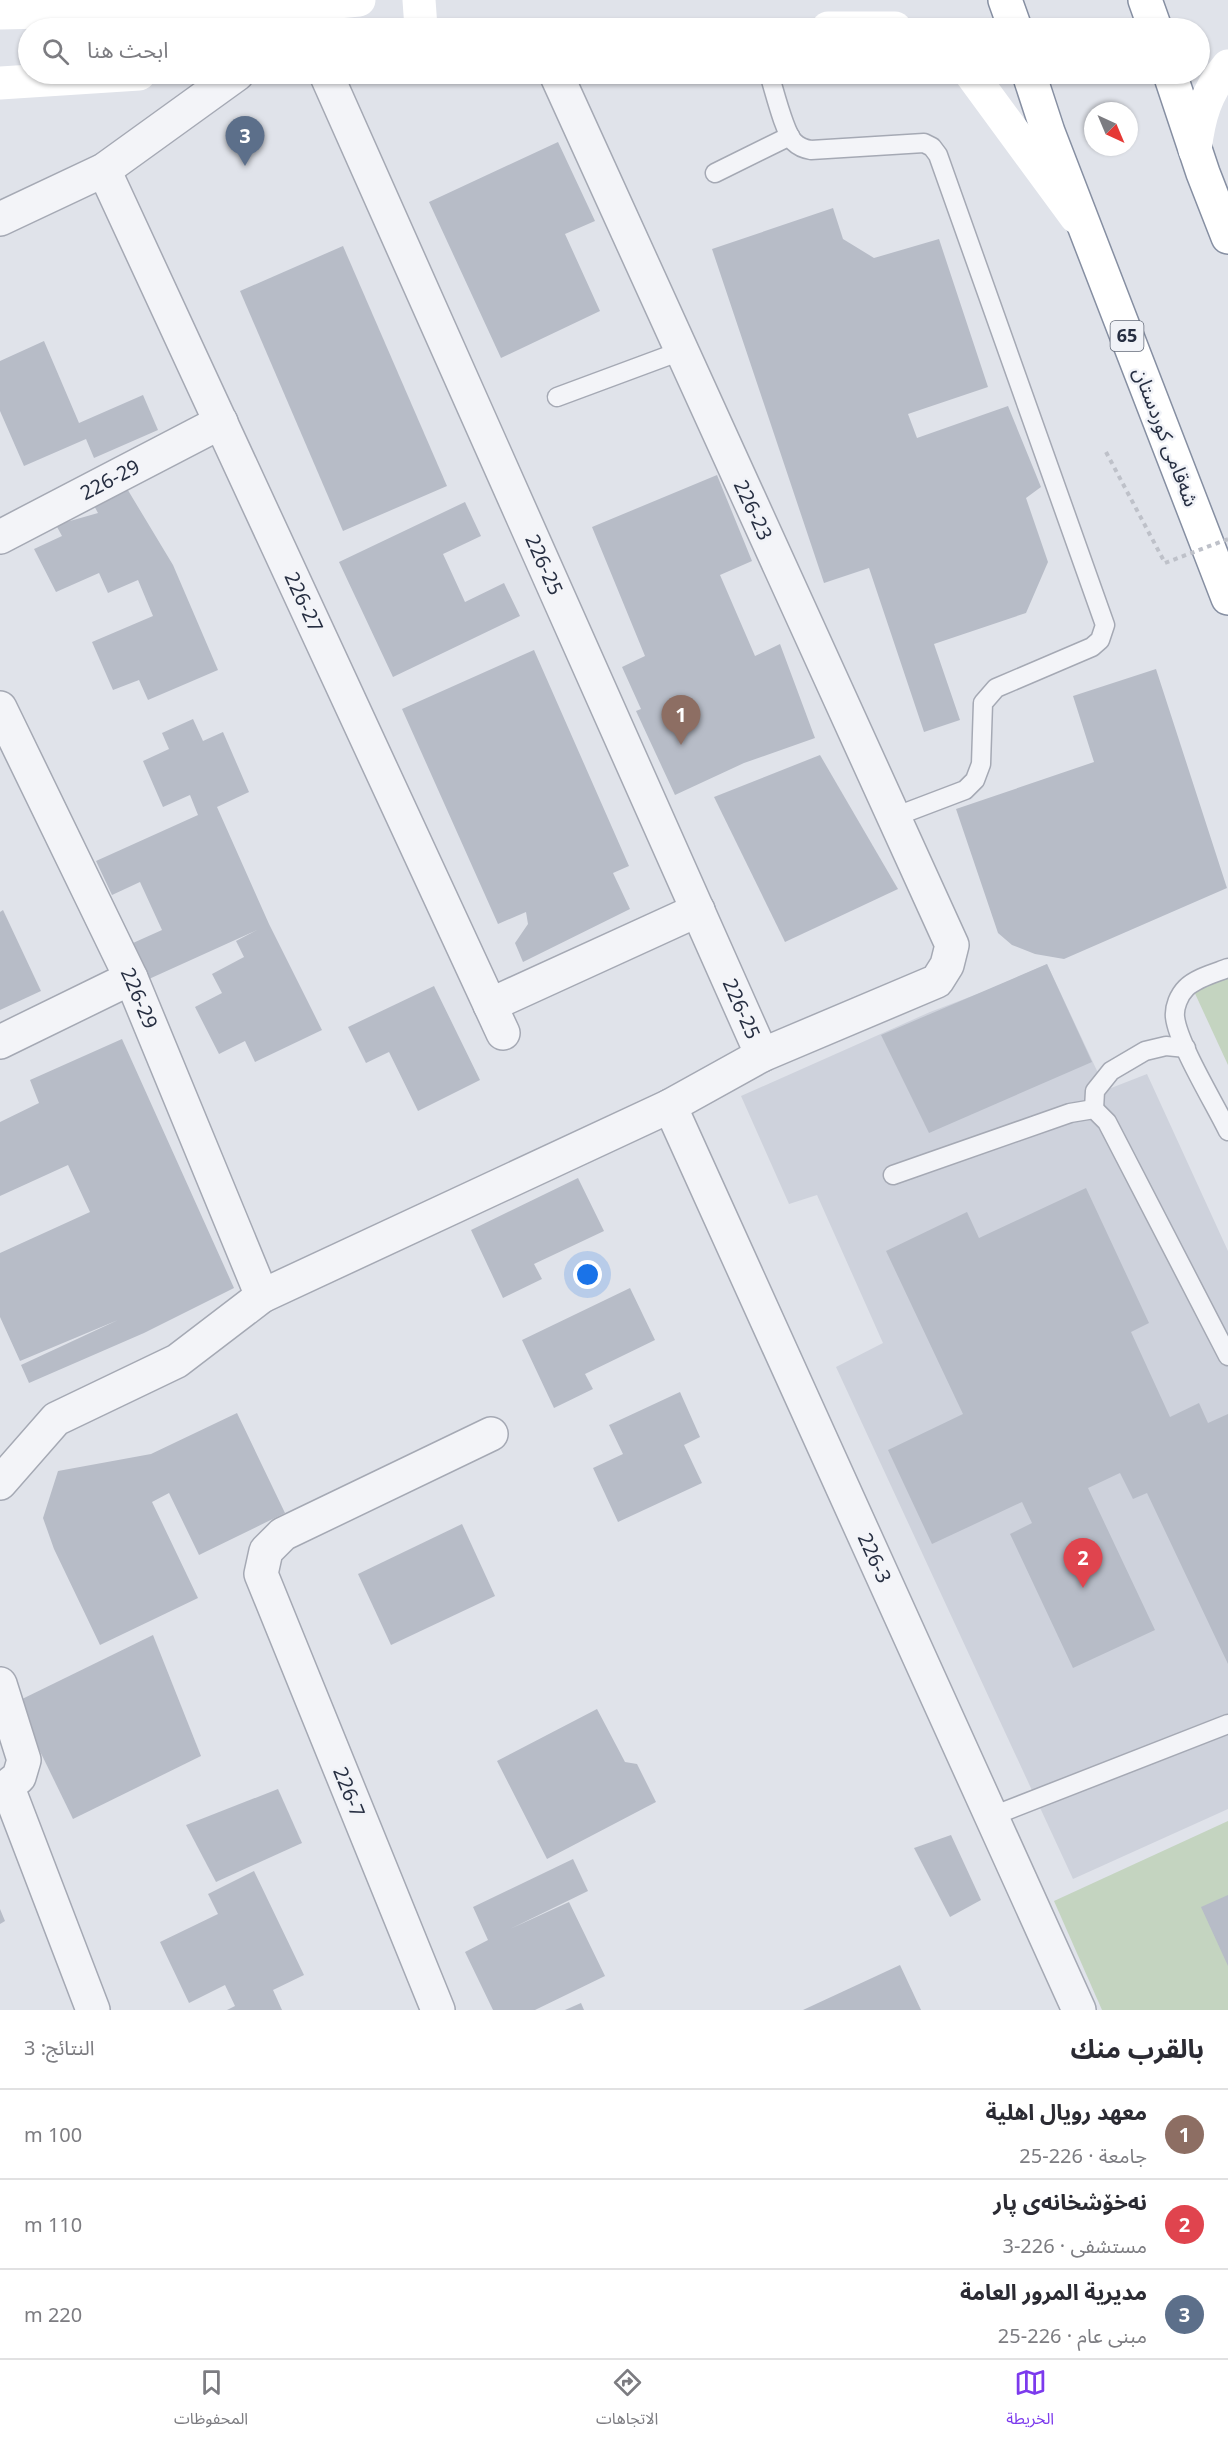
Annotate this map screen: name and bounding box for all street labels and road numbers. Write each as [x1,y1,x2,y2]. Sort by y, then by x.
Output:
road number: 65 [1110,321,1144,351]
street label: شەقامی کوردستان [1127,363,1205,510]
street label: 226-29 [75,453,144,506]
street label: 226-23 [728,475,779,544]
street label: 226-25 [519,530,570,599]
street label: 226-27 [279,567,330,636]
street label: 226-29 [115,963,164,1033]
street label: 226-25 [717,974,767,1043]
street label: 226-3 [852,1528,898,1587]
street label: 226-7 [327,1763,372,1821]

